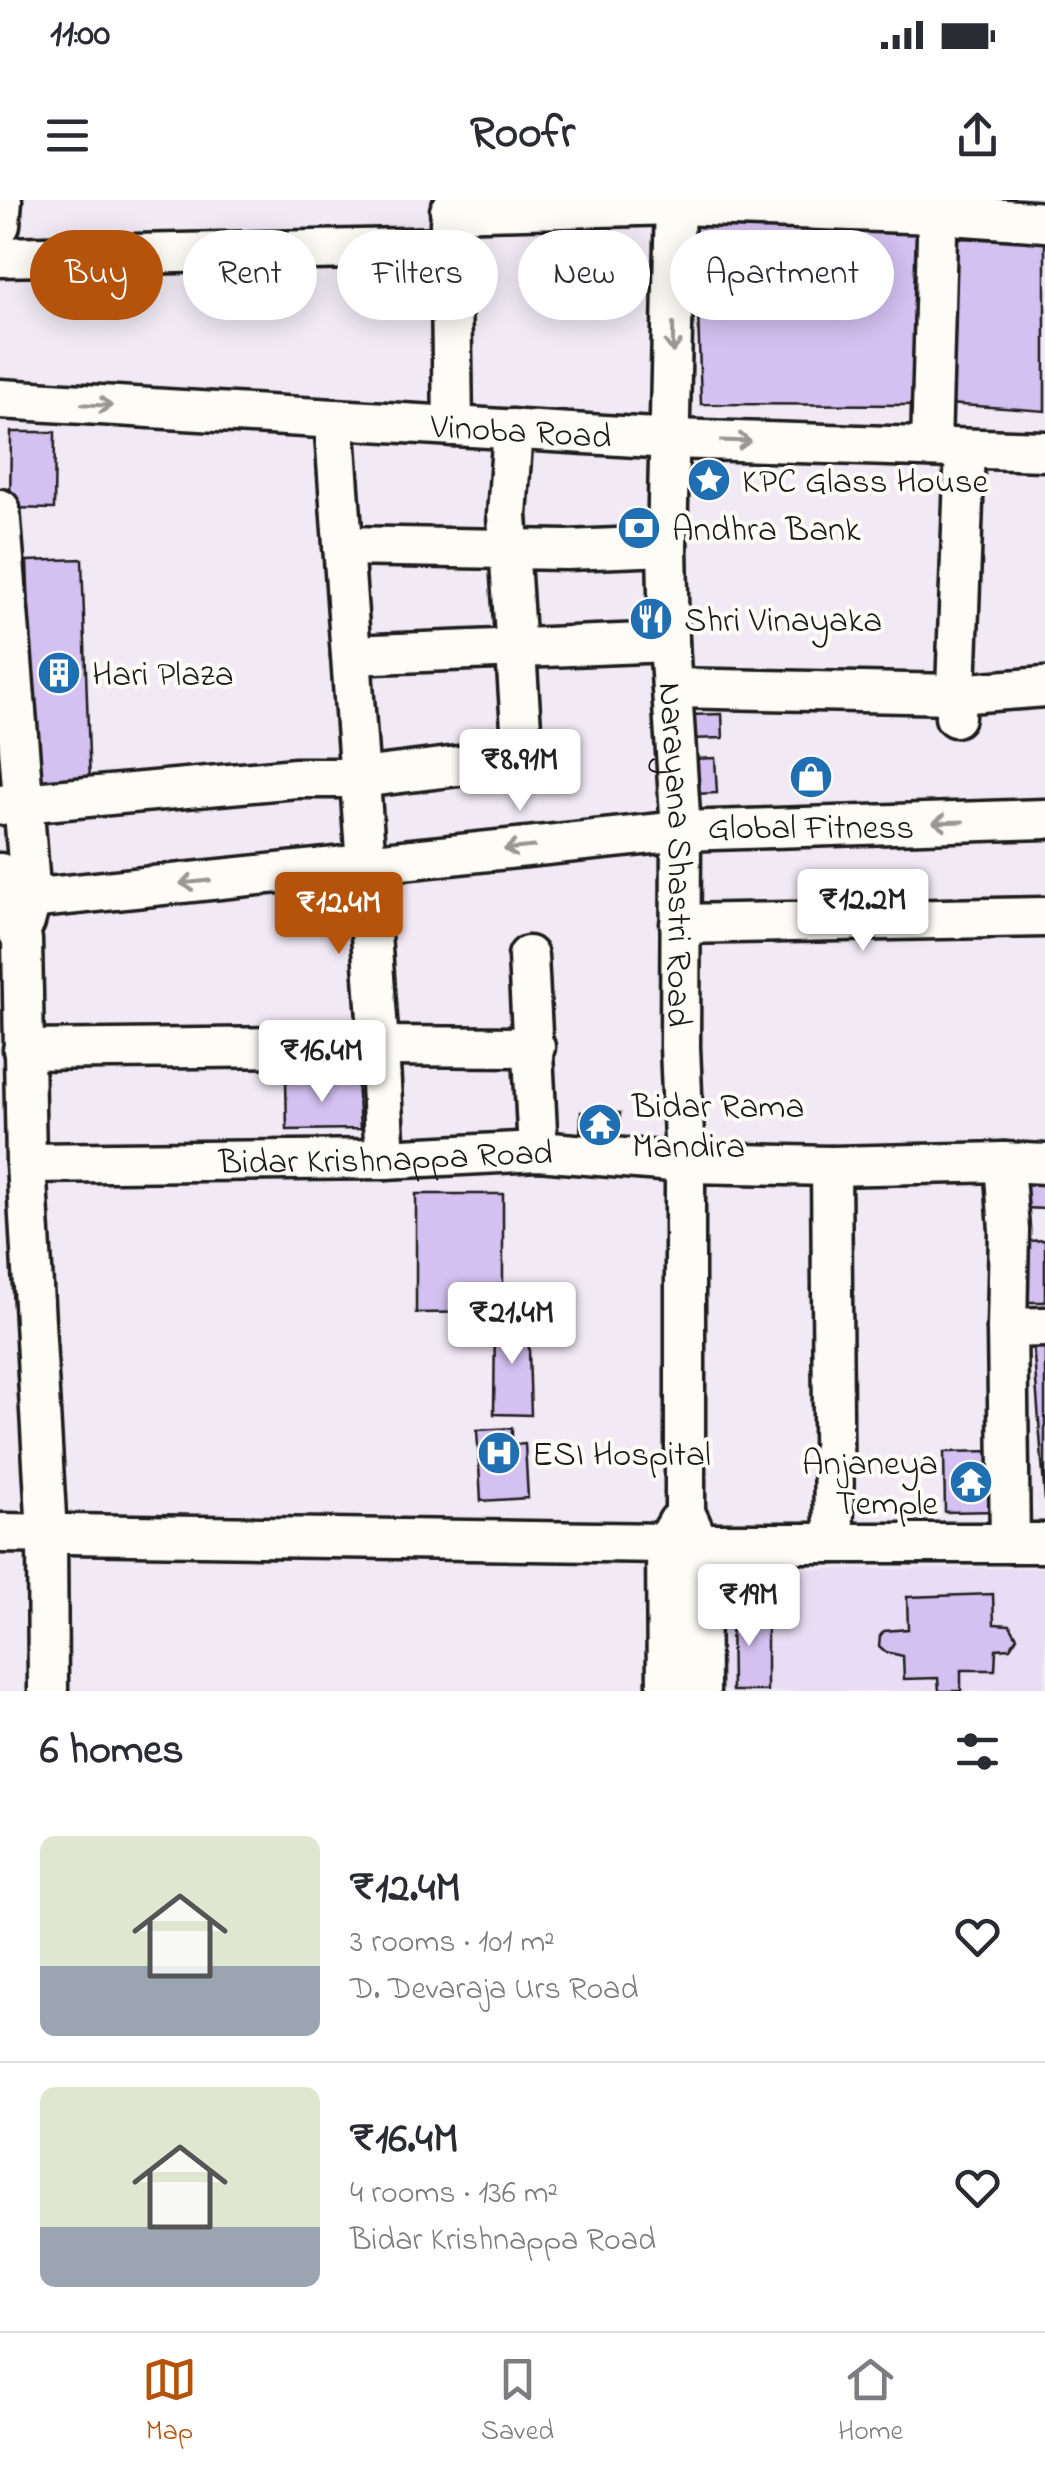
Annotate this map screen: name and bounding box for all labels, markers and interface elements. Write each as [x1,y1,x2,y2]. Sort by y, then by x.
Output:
text: 11:00 [50,7,110,63]
text: Roofr [470,102,575,168]
icon: menu [40,108,95,163]
icon: share [950,108,1005,163]
chip: Buy [30,230,163,320]
chip: Rent [183,230,317,320]
chip: Filters [337,230,498,320]
chip: New [518,230,650,320]
chip: Apartment [670,230,894,320]
one-way arrow [663,321,682,353]
one-way arrow [81,396,113,415]
street label: Vinoba Road [428,403,613,464]
one-way arrow [720,432,752,451]
place icon: KPC Glass House [686,457,732,503]
place label: KPC Glass House [742,458,988,509]
bank icon: Andhra Bank [616,505,662,551]
place label: Andhra Bank [672,506,861,557]
restaurant icon: Shri Vinayaka [628,596,674,642]
place label: Shri Vinayaka [684,597,882,648]
building icon: Hari Plaza [36,650,82,696]
place label: Hari Plaza [92,651,234,702]
street label: Narayana Shastri Road [643,681,703,1027]
pin: ₹8.91M [439,729,601,814]
text: ₹8.91M [482,738,558,785]
shop icon: Global Fitness [788,754,834,800]
place label: Global Fitness [708,804,914,855]
one-way arrow [932,813,964,832]
one-way arrow [503,839,535,858]
pin: ₹12.2M [782,869,944,954]
pin: ₹12.4M [258,872,420,957]
one-way arrow [180,873,212,892]
text: ₹12.2M [819,878,907,925]
text: ₹12.4M [297,881,381,928]
pin: ₹16.4M [241,1020,403,1105]
text: ₹16.4M [281,1029,363,1076]
place label: Bidar Rama Mandira [631,1083,804,1174]
temple icon: Bidar Rama Mandira [577,1102,623,1148]
street label: Bidar Krishnappa Road [217,1129,555,1190]
pin: ₹21.4M [431,1282,593,1367]
text: ₹21.4M [470,1291,554,1338]
hospital icon: ESI Hospital [476,1430,522,1476]
place label: ESI Hospital [532,1431,711,1482]
place label: Anjaneya Temple [802,1440,938,1531]
temple icon: Anjaneya Temple [948,1459,994,1505]
pin: ₹19M [690,1564,808,1649]
text: ₹19M [720,1573,778,1620]
text: 6 homes [40,1721,184,1782]
icon: filters [950,1724,1005,1779]
text: ₹12.4M [350,1859,461,1920]
icon: home [120,1876,240,1996]
icon: heart [950,1909,1005,1964]
text: 3 rooms · 101 m² [350,1920,555,1967]
text: D. Devaraja Urs Road [350,1967,638,2014]
text: ₹16.4M [350,2110,458,2171]
icon: home [120,2127,240,2247]
icon: heart [950,2160,1005,2215]
text: 4 rooms · 136 m² [350,2171,558,2218]
text: Bidar Krishnappa Road [350,2218,656,2265]
tab: Map [142,2352,197,2453]
tab: Saved [481,2352,554,2453]
tab: Home [838,2352,903,2453]

